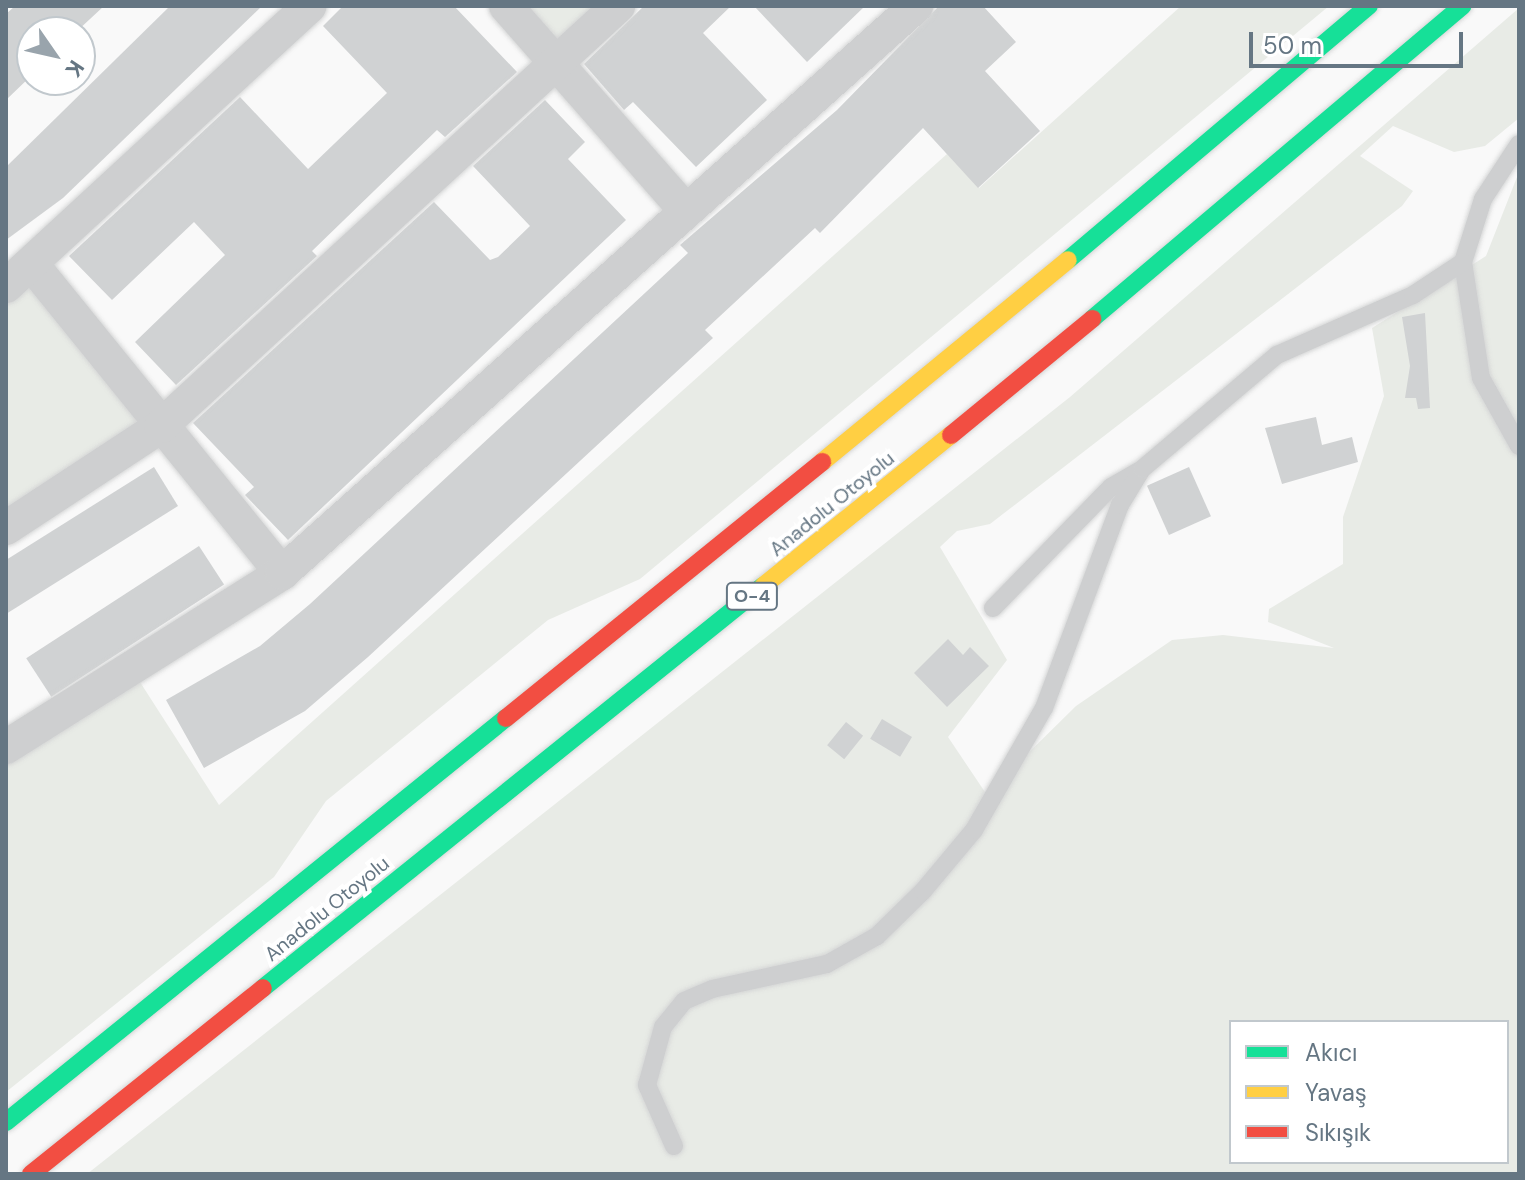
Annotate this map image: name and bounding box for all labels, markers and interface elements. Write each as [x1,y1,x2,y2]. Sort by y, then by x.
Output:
north arrow [16,16,96,96]
scale bar [1253,16,1467,66]
text: 50 m [1263,30,1322,61]
text: K [59,55,91,83]
street label: Anadolu Otoyolu [765,446,899,562]
road number: O-4 [724,582,780,610]
street label: Anadolu Otoyolu [260,851,394,967]
legend [1229,1020,1509,1164]
text: Akıcı [1305,1037,1357,1068]
text: Yavaş [1305,1077,1367,1108]
text: Sıkışık [1305,1117,1371,1148]

